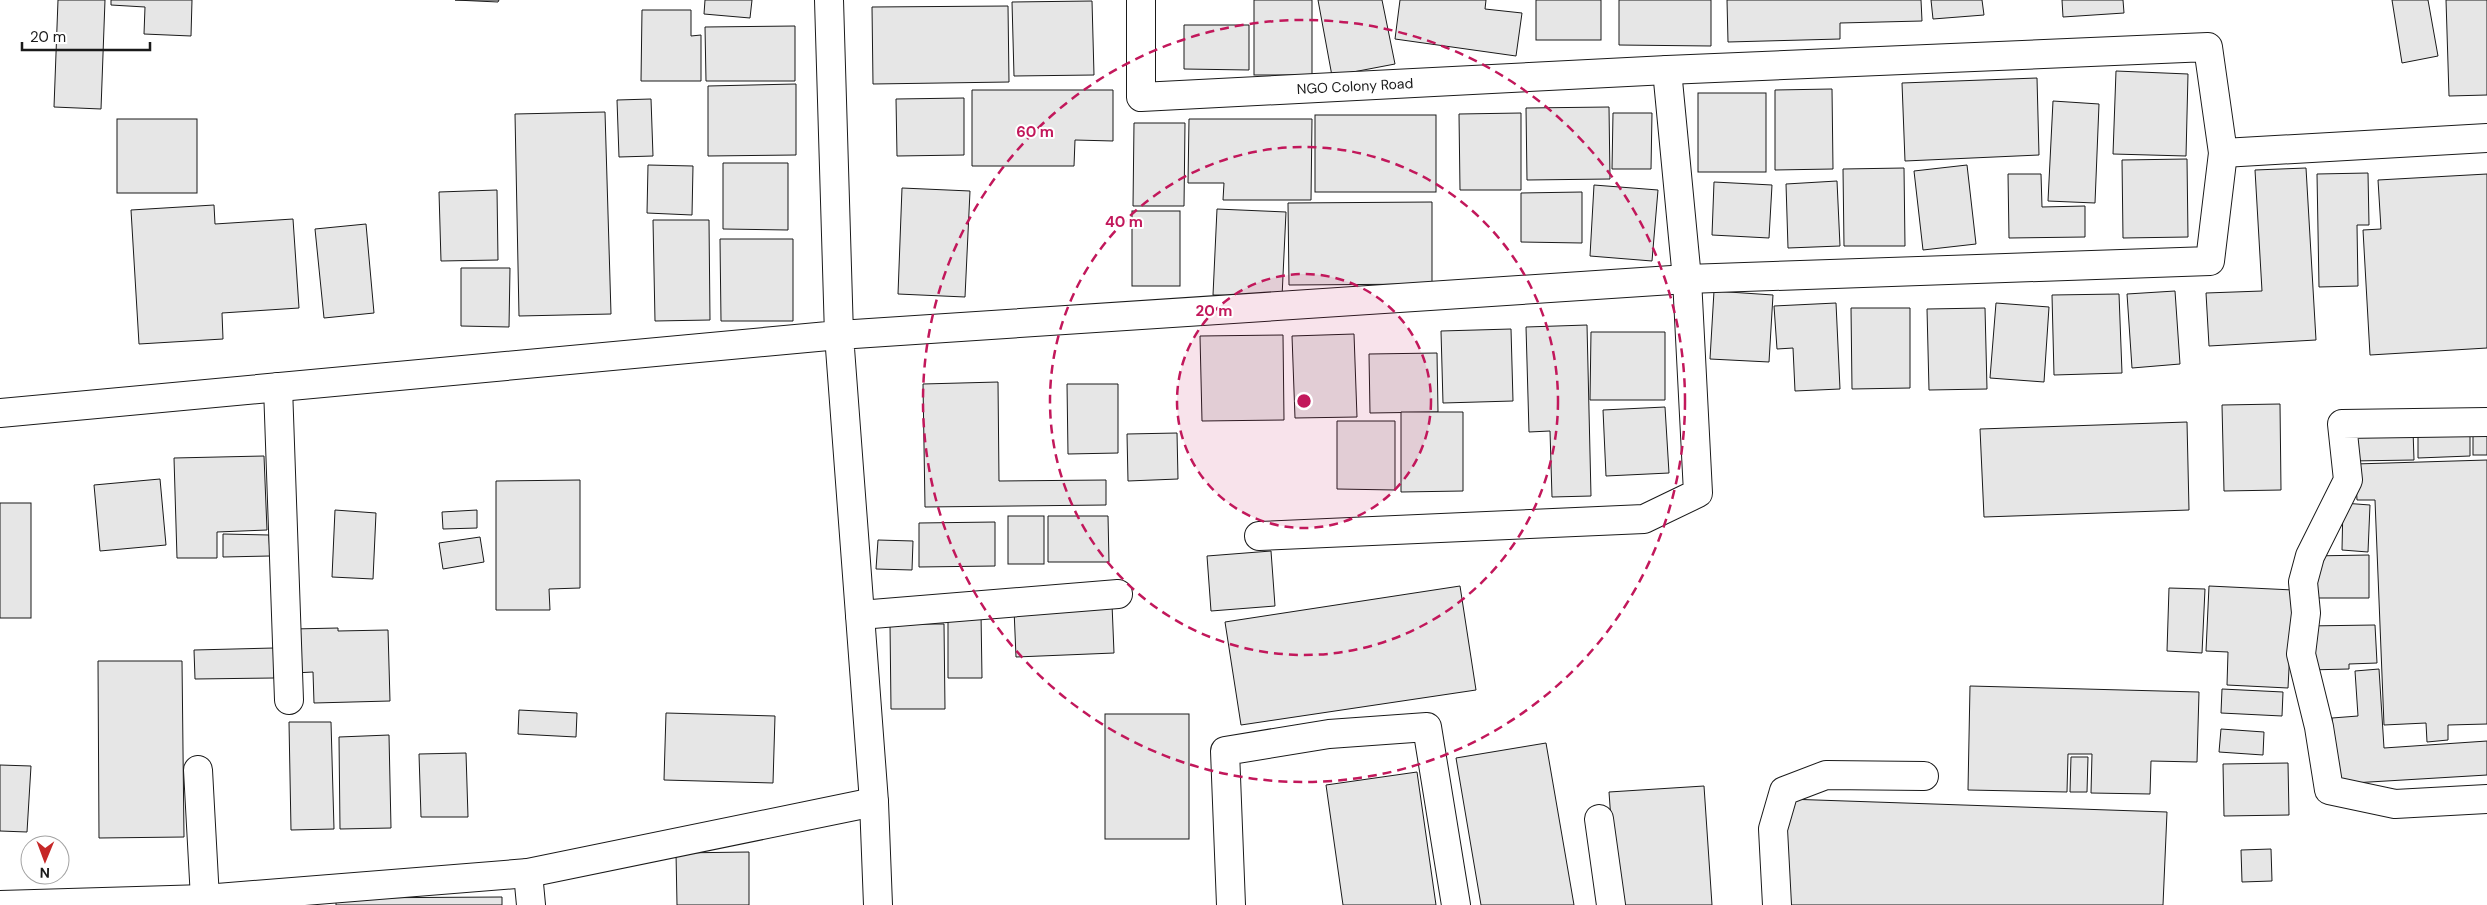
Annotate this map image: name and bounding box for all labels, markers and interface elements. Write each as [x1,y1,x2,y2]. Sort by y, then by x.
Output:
scale bar [22,20,150,52]
text: 20 m [30,27,66,47]
street label: NGO Colony Road [1296,74,1414,98]
text: 60 m [1016,122,1054,142]
text: 40 m [1105,212,1143,232]
text: 20 m [1196,301,1232,321]
centre of rings [1295,392,1313,410]
north arrow [20,835,70,885]
text: N [40,864,50,882]

